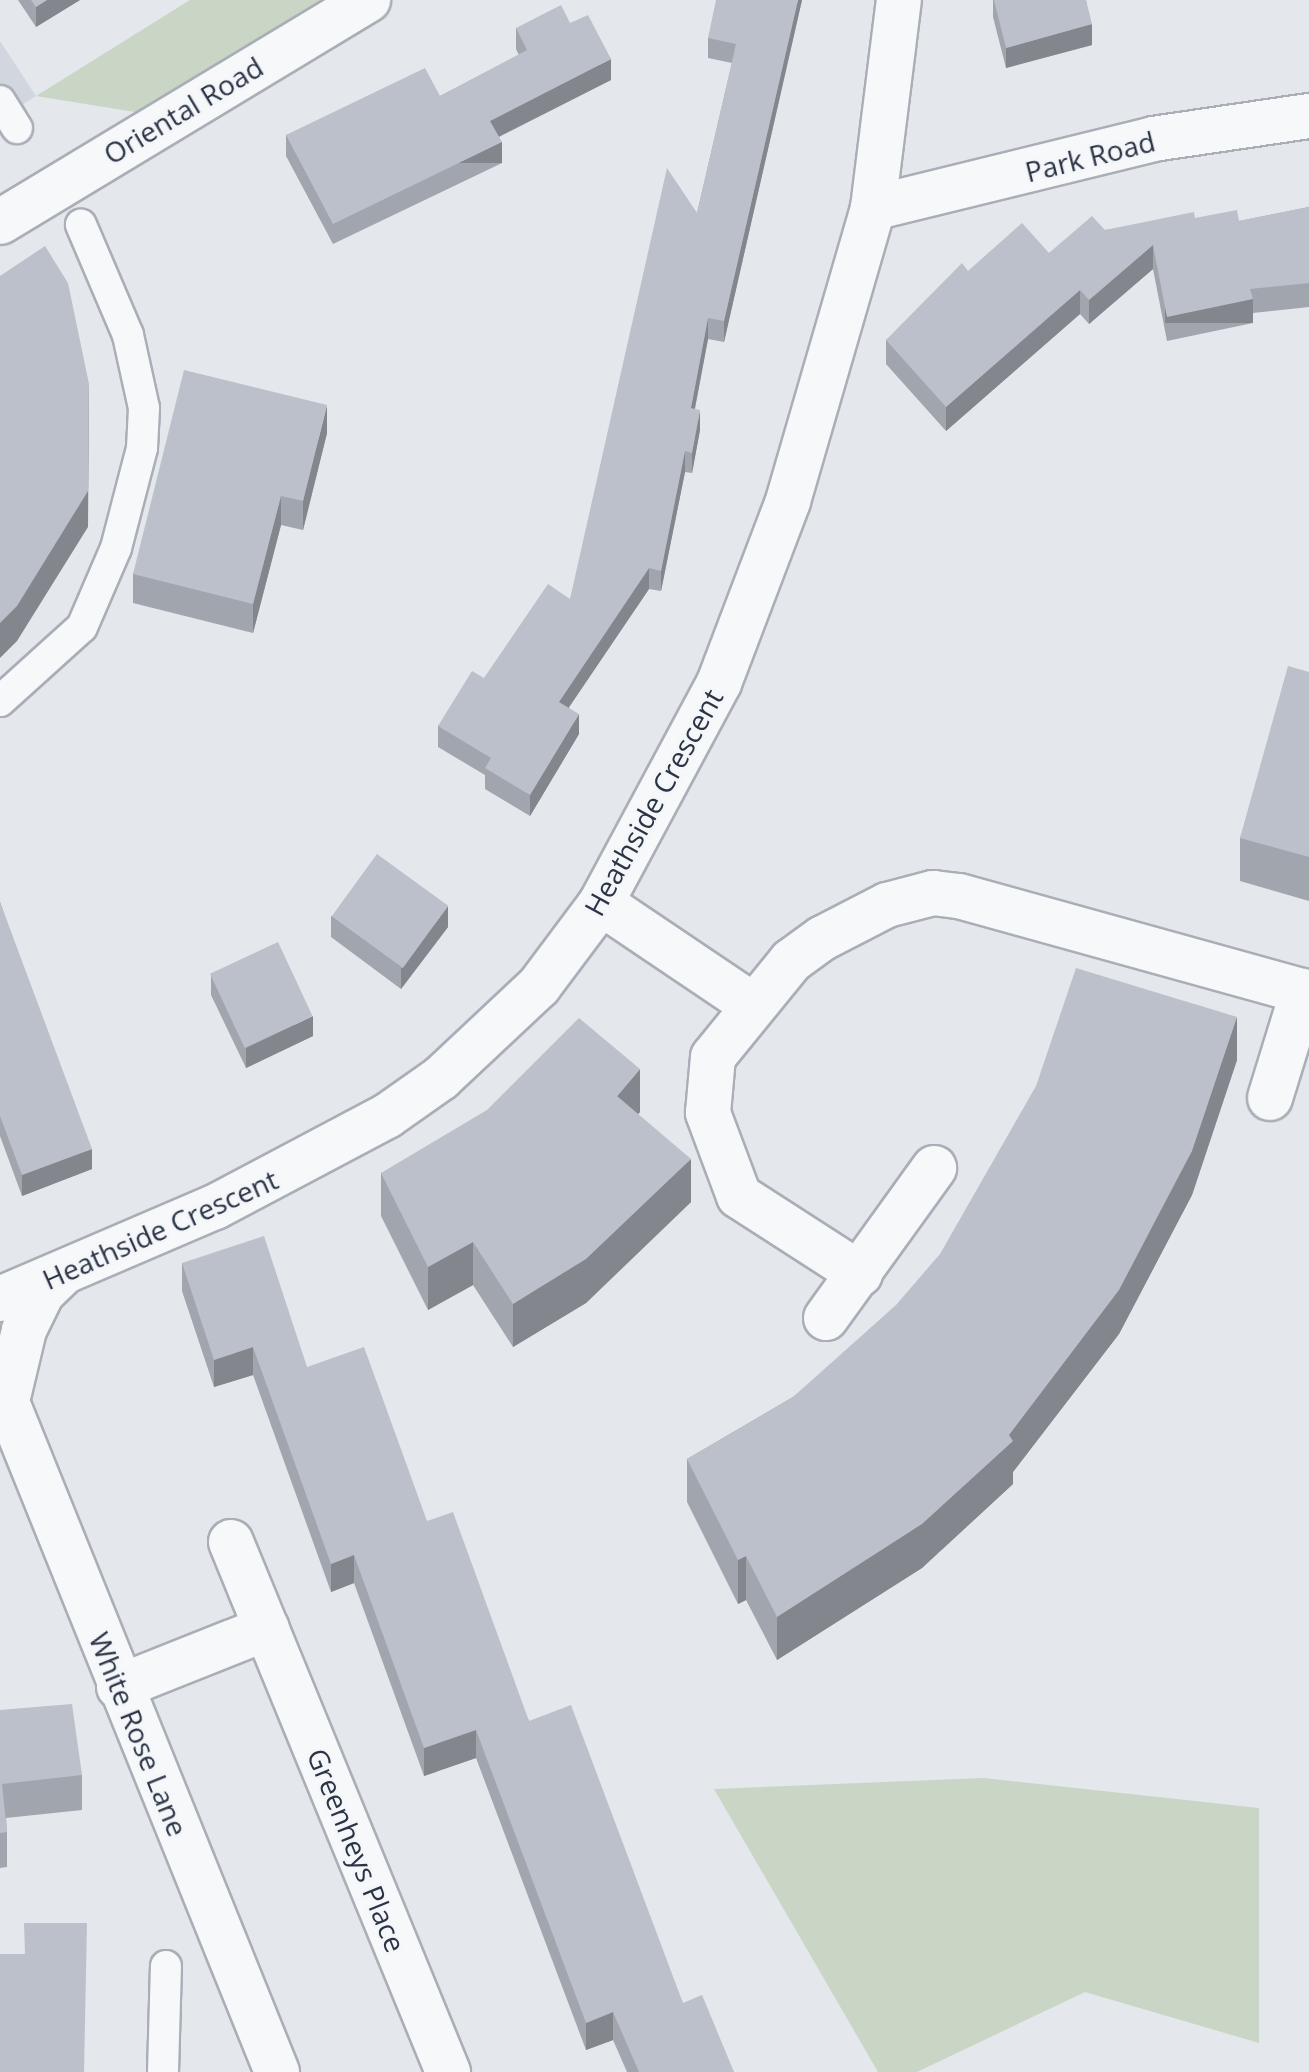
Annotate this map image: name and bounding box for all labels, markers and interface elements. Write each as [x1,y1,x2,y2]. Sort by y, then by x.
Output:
street label: Oriental Road [97,49,269,171]
street label: Park Road [1022,124,1158,188]
street label: Heathside Crescent [577,683,729,921]
street label: Heathside Crescent [37,1162,283,1296]
street label: White Rose Lane [83,1627,195,1841]
street label: Greenheys Place [301,1743,413,1957]

